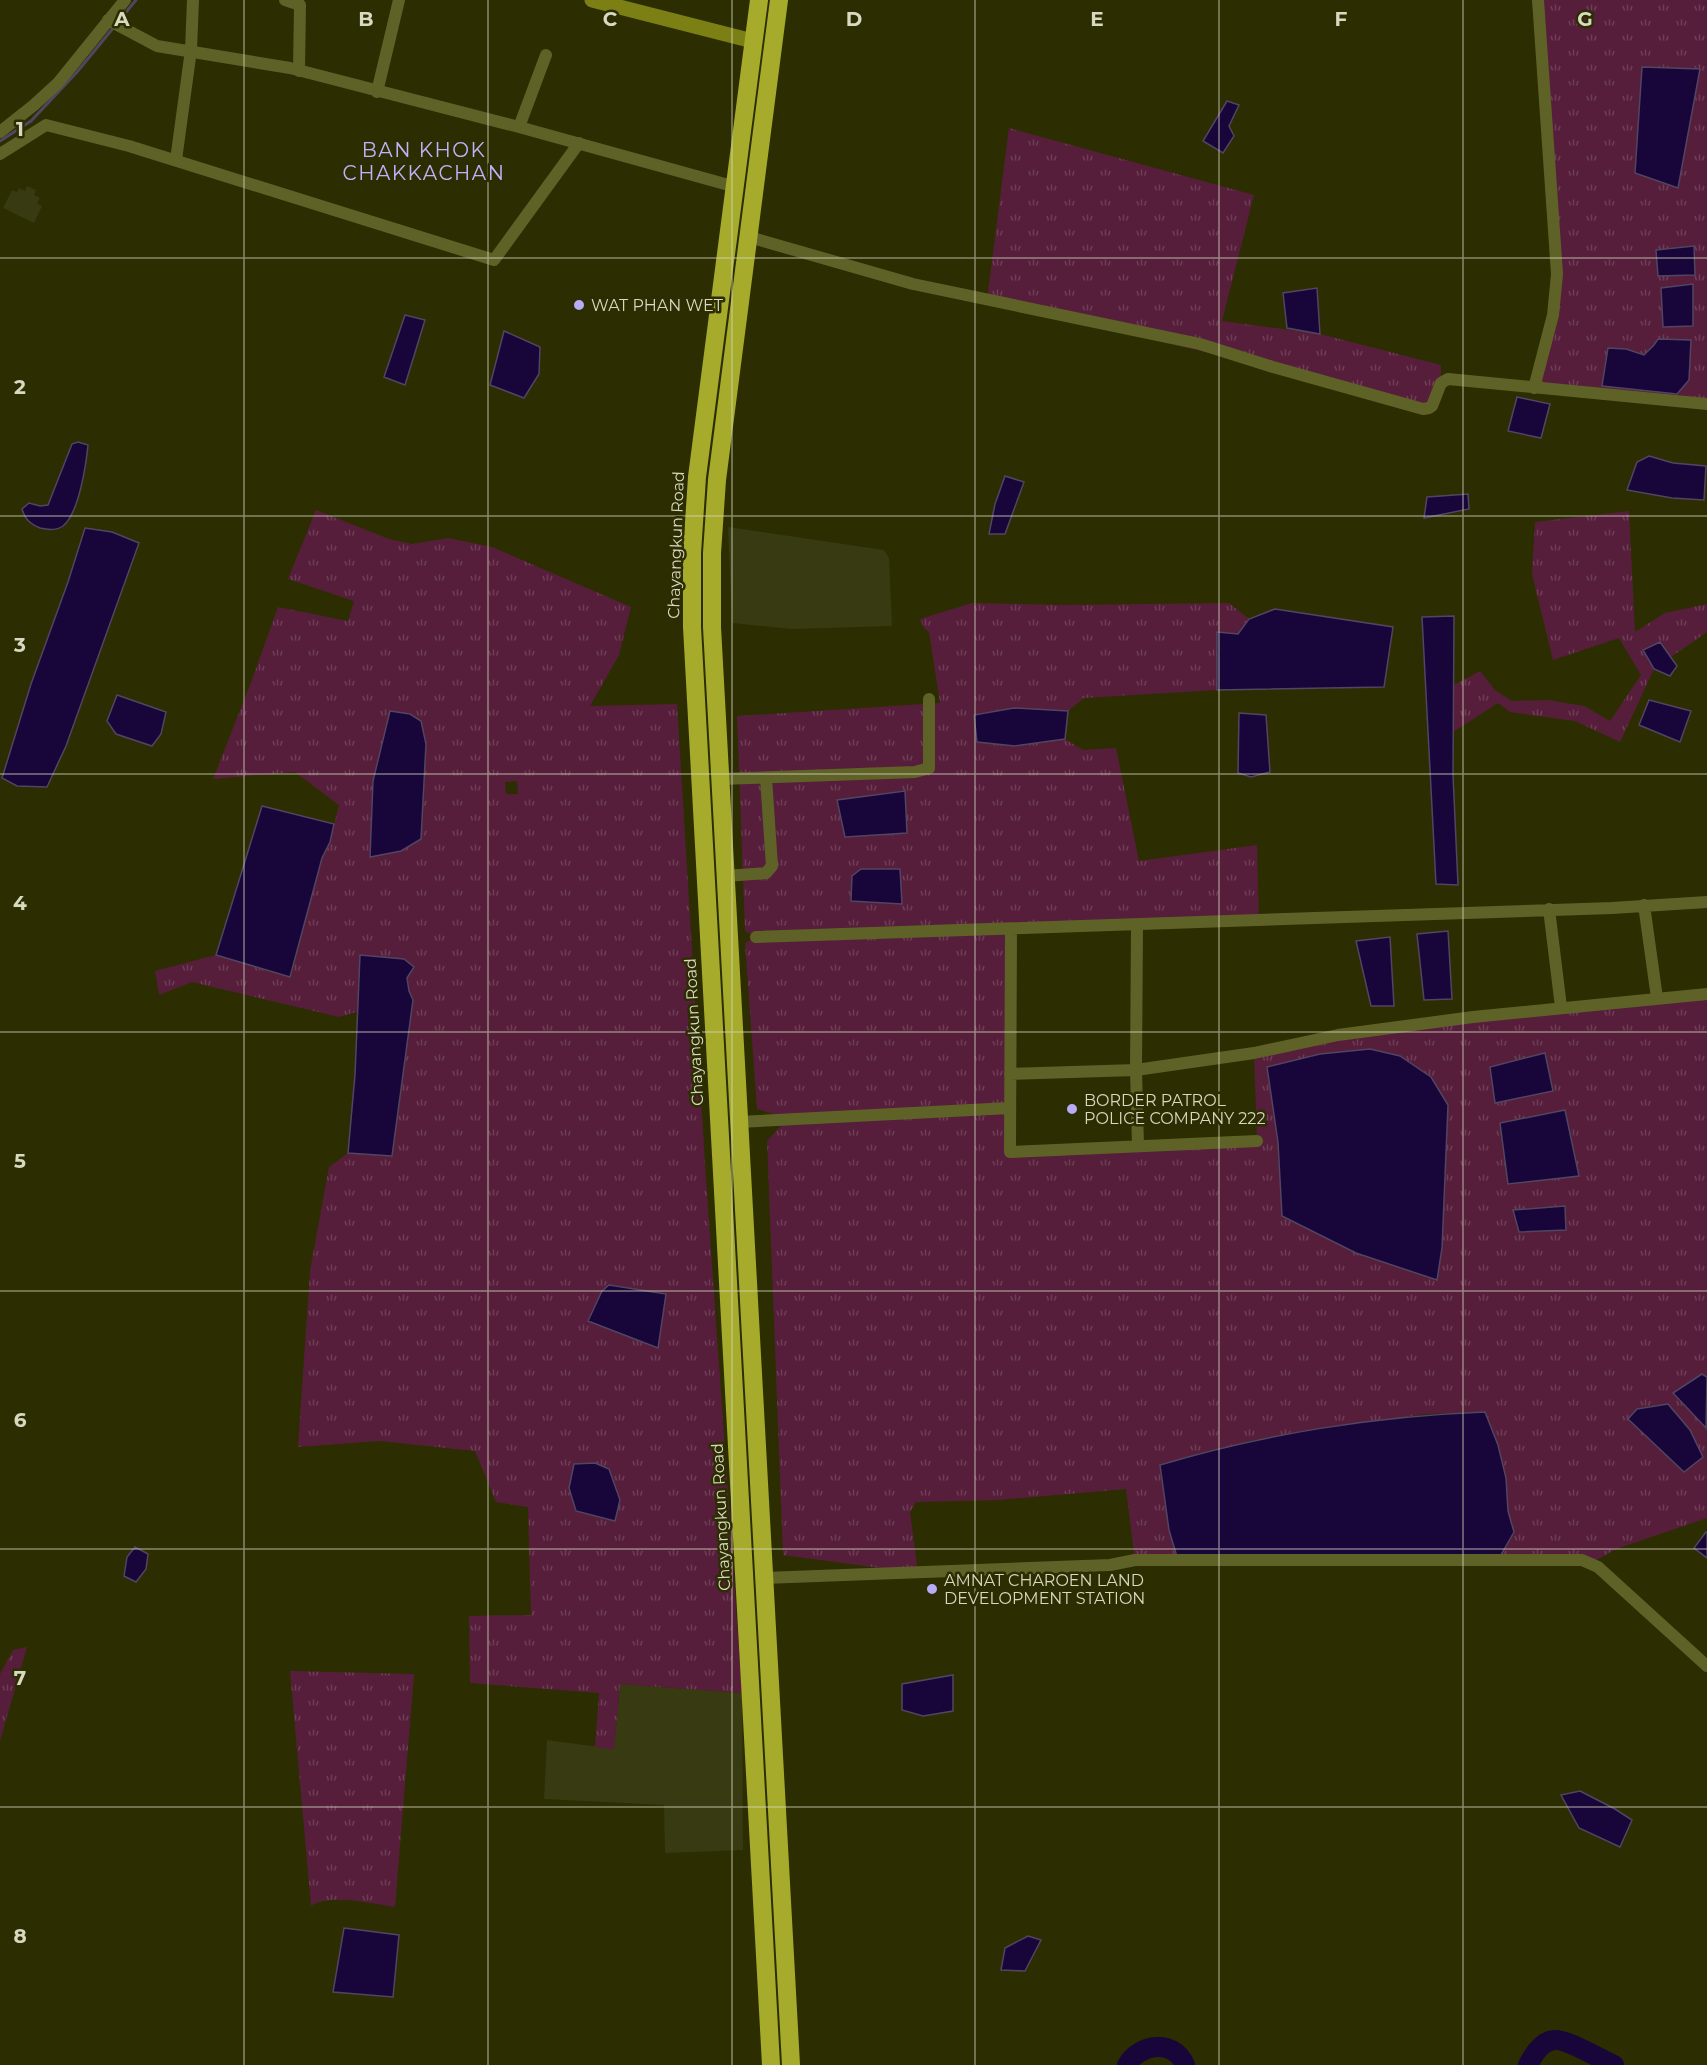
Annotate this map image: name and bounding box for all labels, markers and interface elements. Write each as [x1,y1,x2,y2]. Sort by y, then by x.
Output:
text: A [113,7,130,31]
text: B [358,7,374,31]
text: C [603,7,618,31]
text: D [846,7,862,31]
text: E [1090,7,1104,31]
text: F [1335,7,1348,31]
text: G [1577,7,1593,31]
text: 1 [16,117,24,141]
district label: BAN KHOK CHAKKACHAN [343,138,505,185]
place label: WAT PHAN WET [591,296,724,315]
marker: WAT PHAN WET [572,298,586,312]
text: 2 [14,375,26,399]
street label: Chayangkun Road [664,471,688,619]
text: 3 [13,633,26,657]
text: 4 [13,891,27,915]
street label: Chayangkun Road [681,958,707,1106]
place label: BORDER PATROL POLICE COMPANY 222 [1084,1091,1266,1128]
marker: BORDER PATROL POLICE COMPANY 222 [1065,1102,1079,1116]
text: 5 [14,1149,26,1173]
text: 6 [14,1408,27,1432]
street label: Chayangkun Road [708,1443,734,1591]
place label: AMNAT CHAROEN LAND DEVELOPMENT STATION [944,1571,1145,1608]
marker: AMNAT CHAROEN LAND DEVELOPMENT STATION [925,1582,939,1596]
text: 7 [14,1666,26,1690]
text: 8 [13,1924,27,1948]

